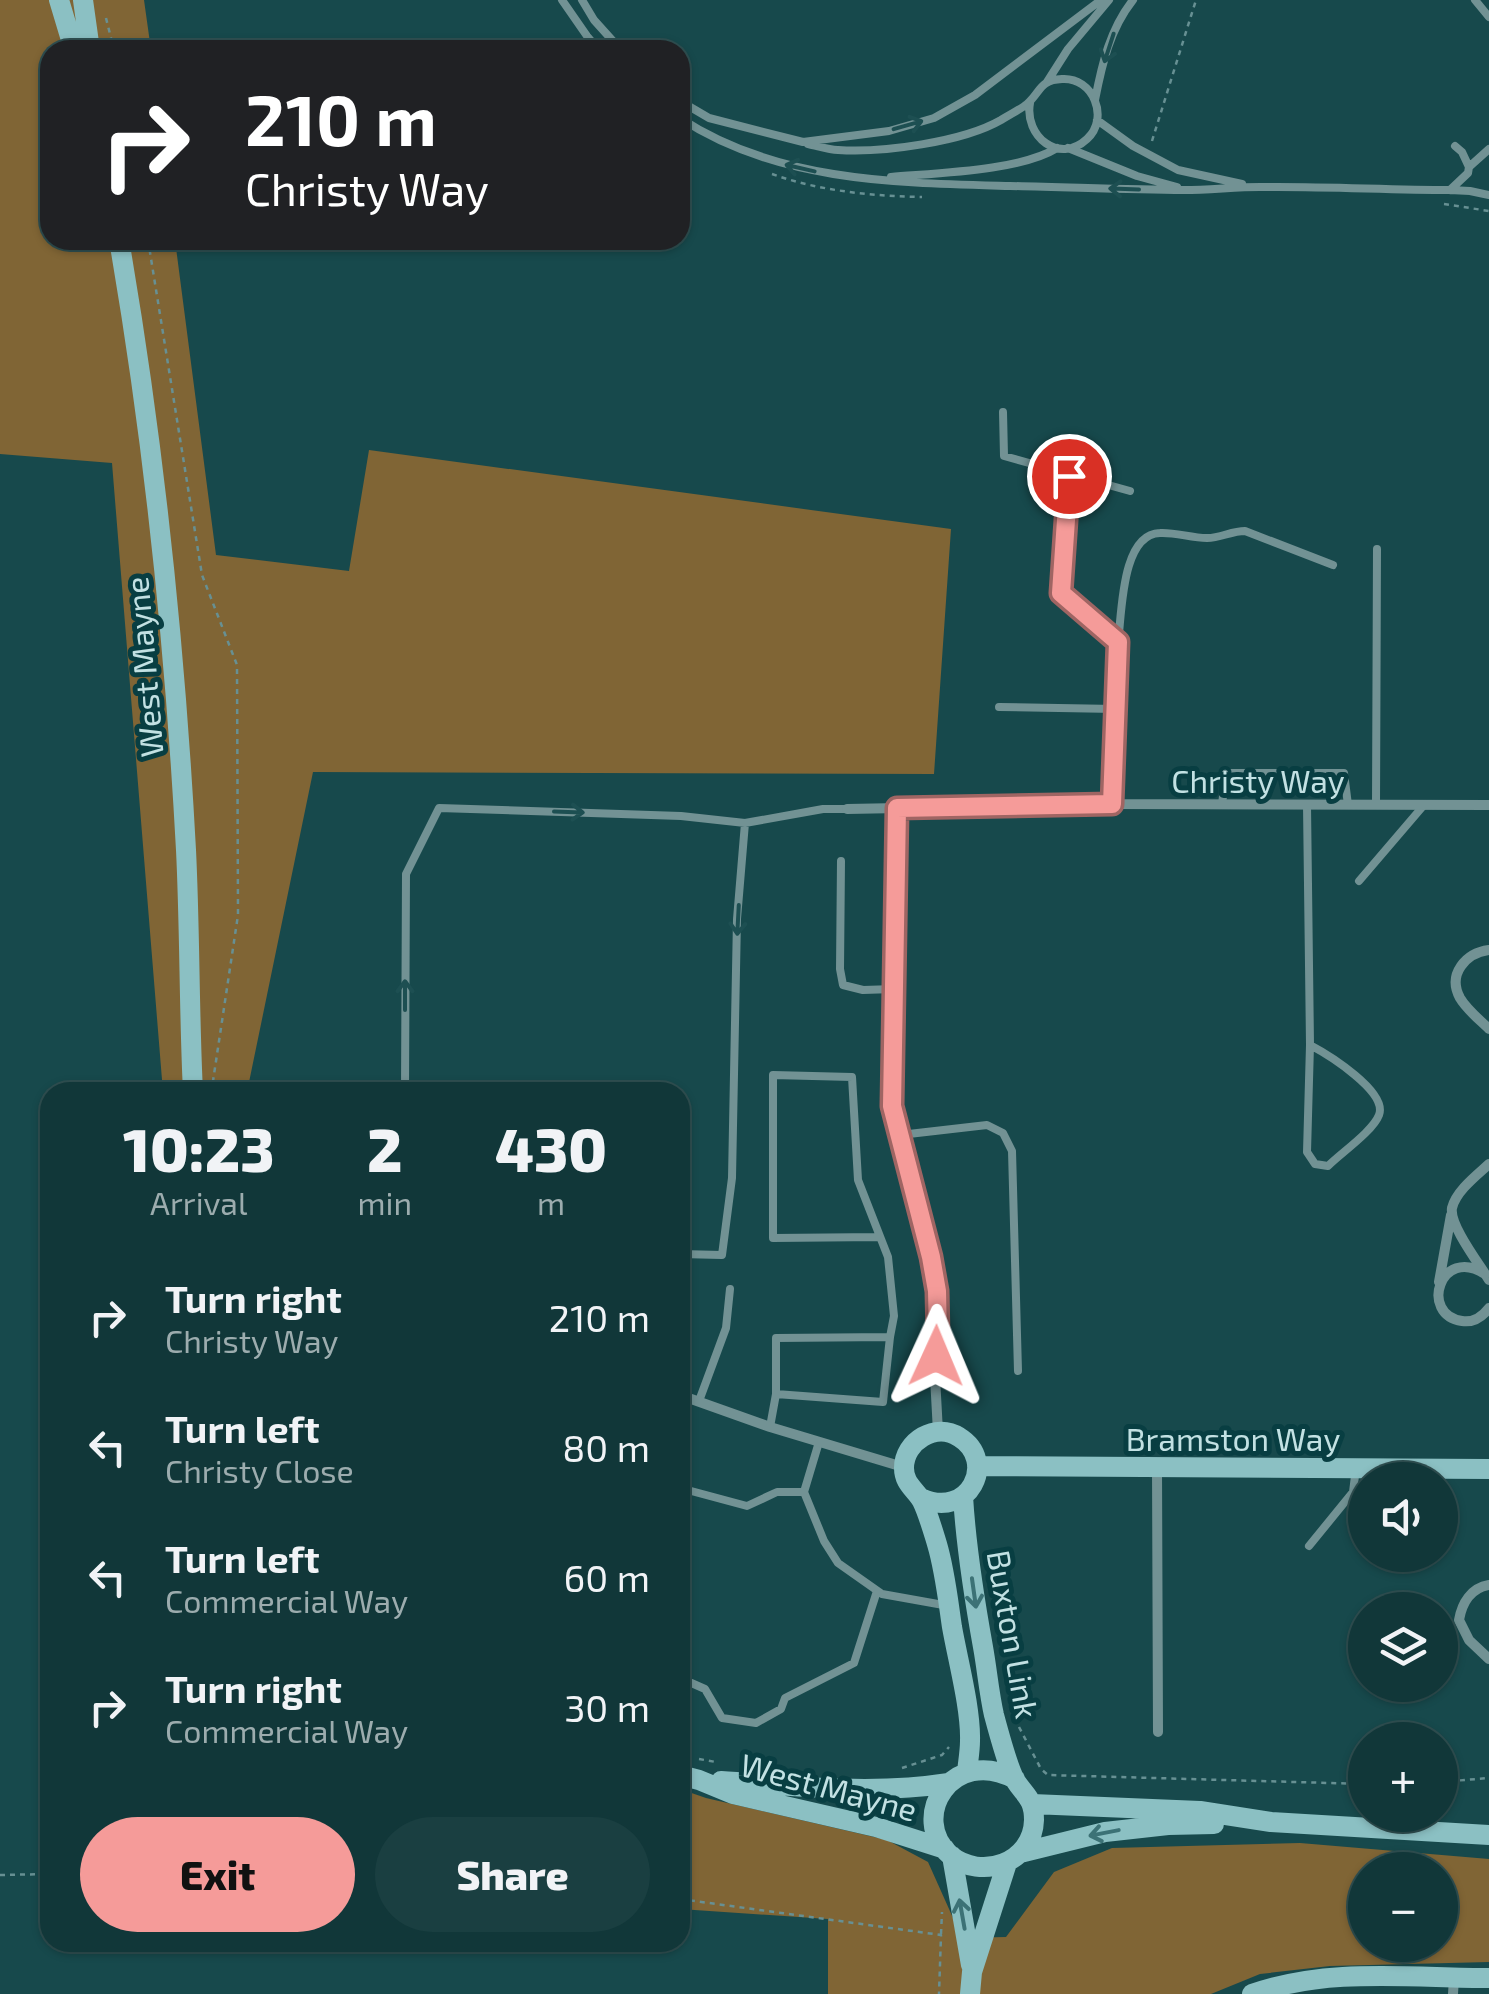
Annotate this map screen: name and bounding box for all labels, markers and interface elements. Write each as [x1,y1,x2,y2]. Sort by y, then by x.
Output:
one-way arrow [1098,31,1116,63]
text: 210 m [245,76,437,160]
icon: right [80,80,210,210]
one-way arrow [892,115,923,134]
one-way arrow [785,158,817,176]
text: Christy Way [245,161,489,215]
one-way arrow [1108,179,1140,198]
pin [1027,434,1112,519]
icon: arrive [1042,449,1097,504]
street label: West Mayne [116,575,170,759]
street label: Christy Way [1171,761,1345,799]
one-way arrow [553,803,585,822]
one-way arrow [728,903,747,935]
one-way arrow [396,980,414,1012]
text: 10:23 [123,1112,275,1184]
text: 2 [367,1112,403,1184]
text: 430 [495,1112,607,1184]
text: Arrival [150,1183,247,1221]
text: min [358,1183,412,1221]
text: m [537,1183,565,1221]
text: Turn right [165,1275,342,1321]
icon: right [80,1290,135,1345]
text: 210 m [549,1294,650,1340]
position arrow [884,1304,988,1408]
text: Christy Way [165,1321,338,1359]
text: Turn left [165,1405,320,1451]
street label: Bramston Way [1126,1419,1340,1457]
icon: left [80,1420,135,1475]
text: 80 m [562,1424,650,1470]
text: Christy Close [165,1451,354,1489]
map controls [1348,1462,1458,1962]
button: sound [1348,1462,1458,1572]
text: Turn left [165,1535,320,1581]
street label: Buxton Link [980,1547,1048,1721]
icon: left [80,1550,135,1605]
text: 60 m [564,1554,650,1600]
one-way arrow [965,1576,983,1609]
text: Commercial Way [165,1581,408,1619]
button: layers [1348,1592,1458,1702]
text: Turn right [165,1665,342,1711]
icon: right [80,1680,135,1735]
text: 30 m [564,1684,650,1730]
text: Commercial Way [165,1711,408,1749]
button: + [1348,1722,1458,1832]
street label: West Mayne [737,1744,921,1828]
button: Exit [80,1817,355,1932]
button: Share [375,1817,650,1932]
one-way arrow [1089,1825,1121,1844]
button: − [1348,1852,1458,1962]
one-way arrow [952,1898,971,1931]

